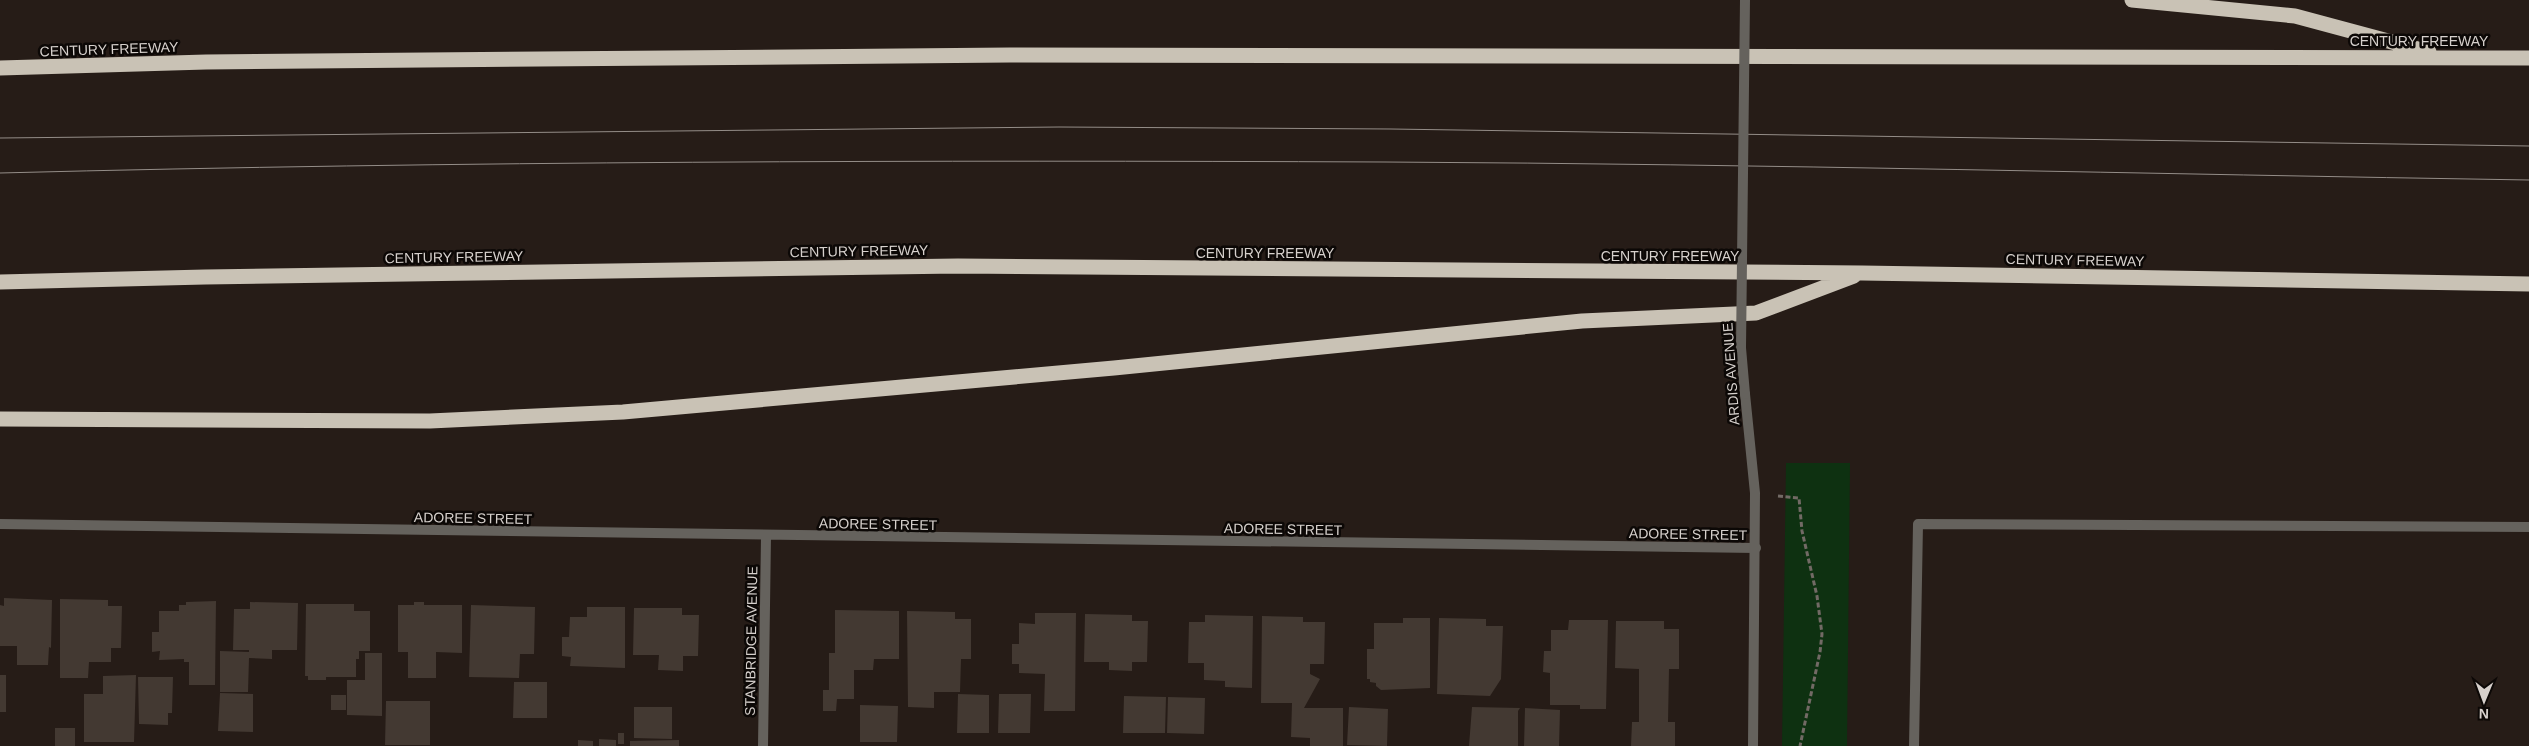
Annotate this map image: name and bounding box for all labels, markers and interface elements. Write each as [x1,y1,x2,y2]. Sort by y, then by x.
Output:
street label: CENTURY FREEWAY [2350,33,2489,49]
street label: CENTURY FREEWAY [39,39,179,59]
street label: CENTURY FREEWAY [790,242,929,260]
street label: CENTURY FREEWAY [1196,245,1335,261]
street label: CENTURY FREEWAY [385,248,524,266]
street label: CENTURY FREEWAY [1601,248,1740,264]
street label: CENTURY FREEWAY [2006,251,2145,269]
street label: ARDIS AVENUE [1719,322,1743,426]
street label: ADOREE STREET [414,509,533,527]
street label: ADOREE STREET [819,515,938,533]
street label: ADOREE STREET [1224,520,1343,538]
street label: ADOREE STREET [1629,525,1748,543]
street label: STANBRIDGE AVENUE [742,566,760,716]
north arrow [2459,676,2509,726]
text: N [2479,706,2489,722]

